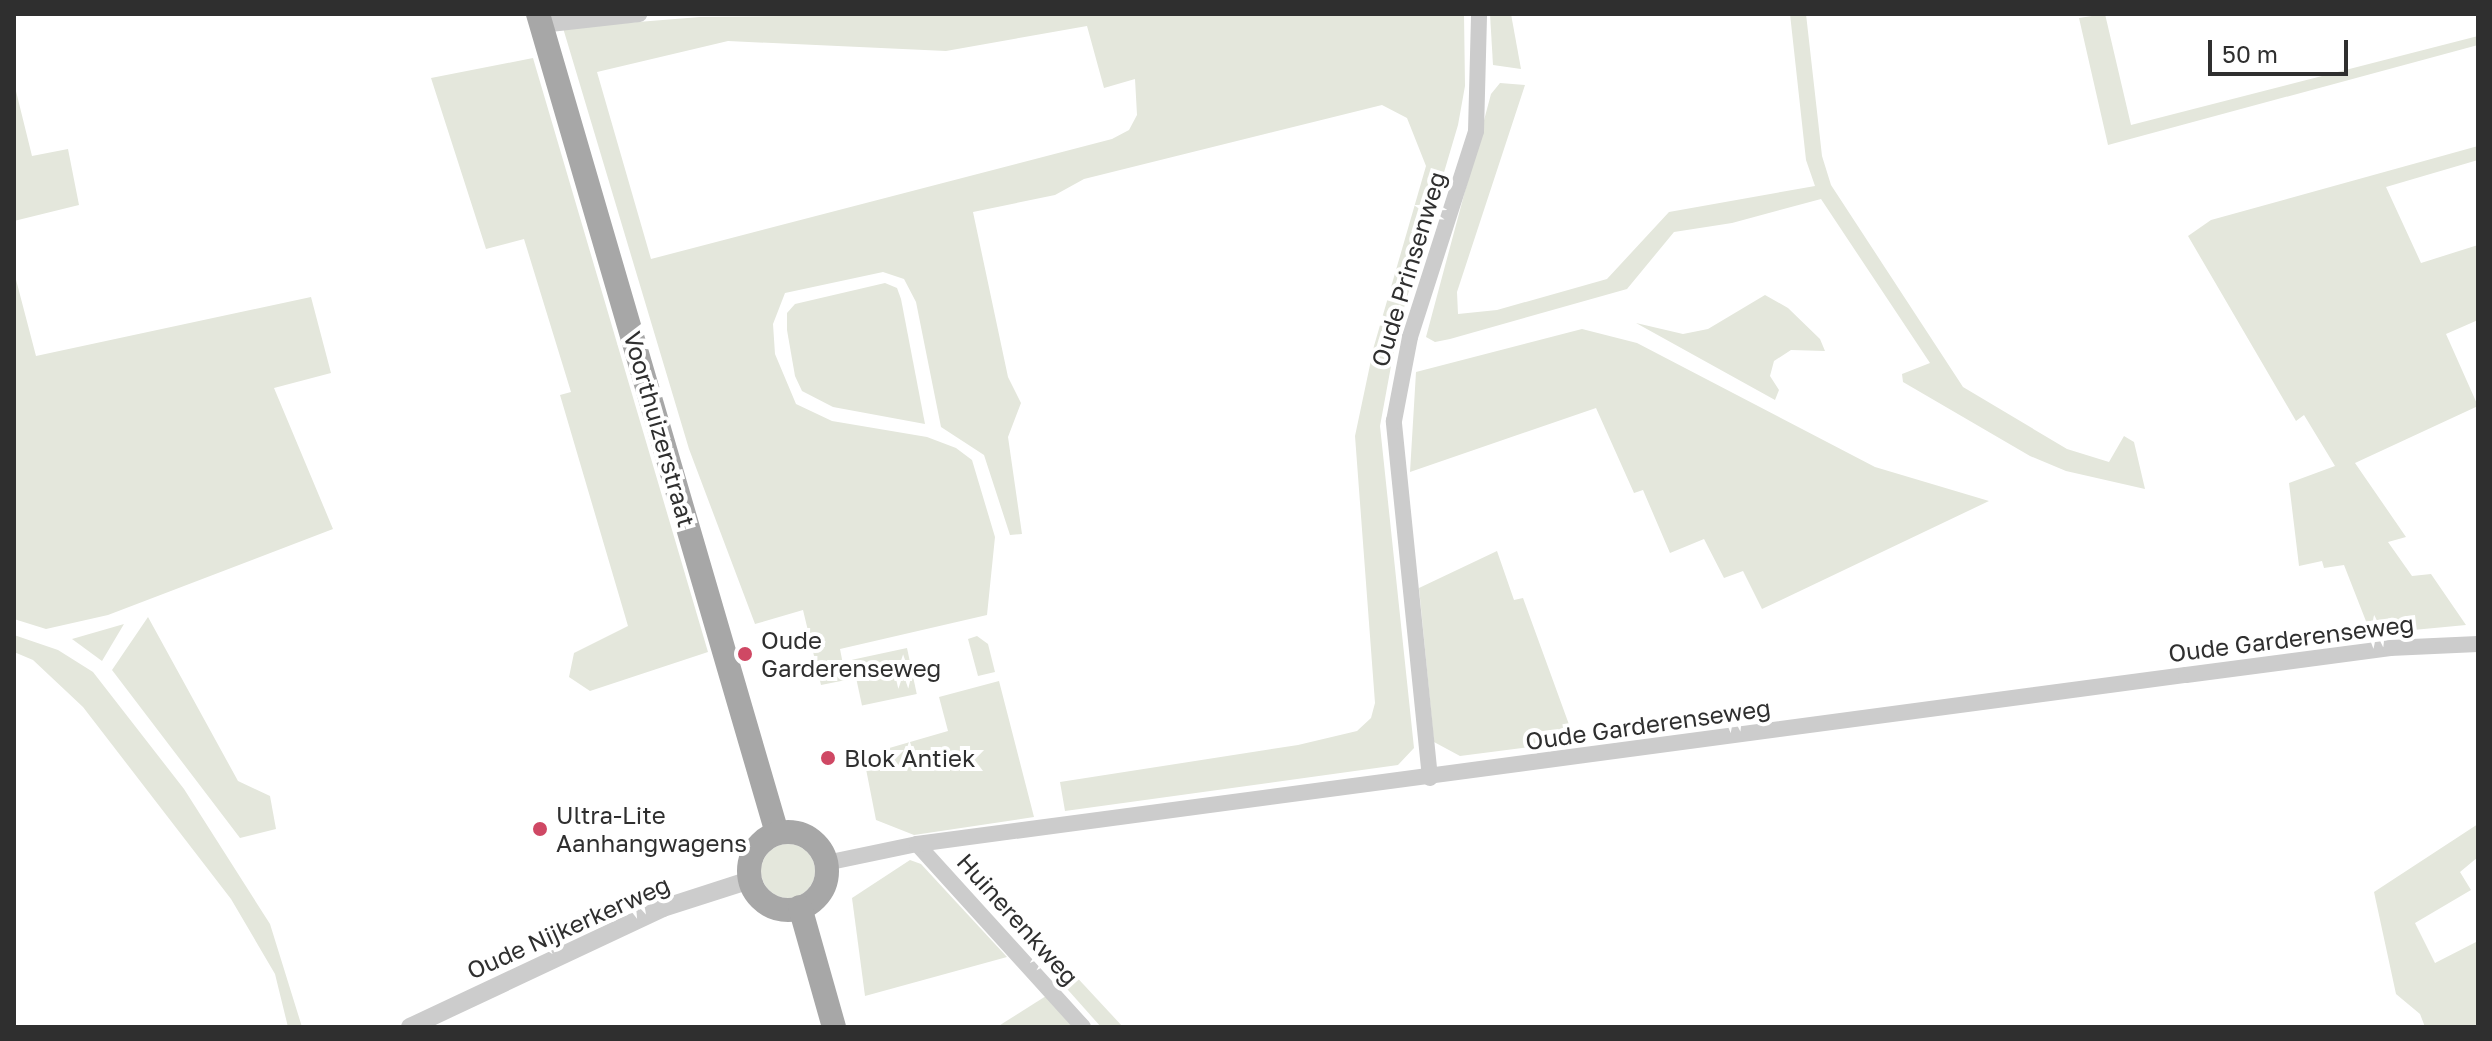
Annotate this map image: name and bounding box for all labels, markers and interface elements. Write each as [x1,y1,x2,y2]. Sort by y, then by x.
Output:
scale bar [2212,24,2352,74]
text: 50 m [2222,39,2278,68]
street label: Oude Prinsenweg [1365,168,1451,370]
street label: Voorthuizerstraat [618,328,702,530]
street label: Oude Garderenseweg [2167,609,2415,667]
place label: Oude Garderenseweg [761,626,941,682]
marker: Oude Garderenseweg [736,645,754,663]
street label: Oude Garderenseweg [1524,693,1772,755]
place label: Blok Antiek [844,744,976,772]
marker: Blok Antiek [819,749,837,767]
place label: Ultra-Lite Aanhangwagens [556,801,747,857]
marker: Ultra-Lite Aanhangwagens [531,820,549,838]
street label: Huinerenkweg [951,847,1085,991]
street label: Oude Nijkerkerweg [462,869,674,985]

